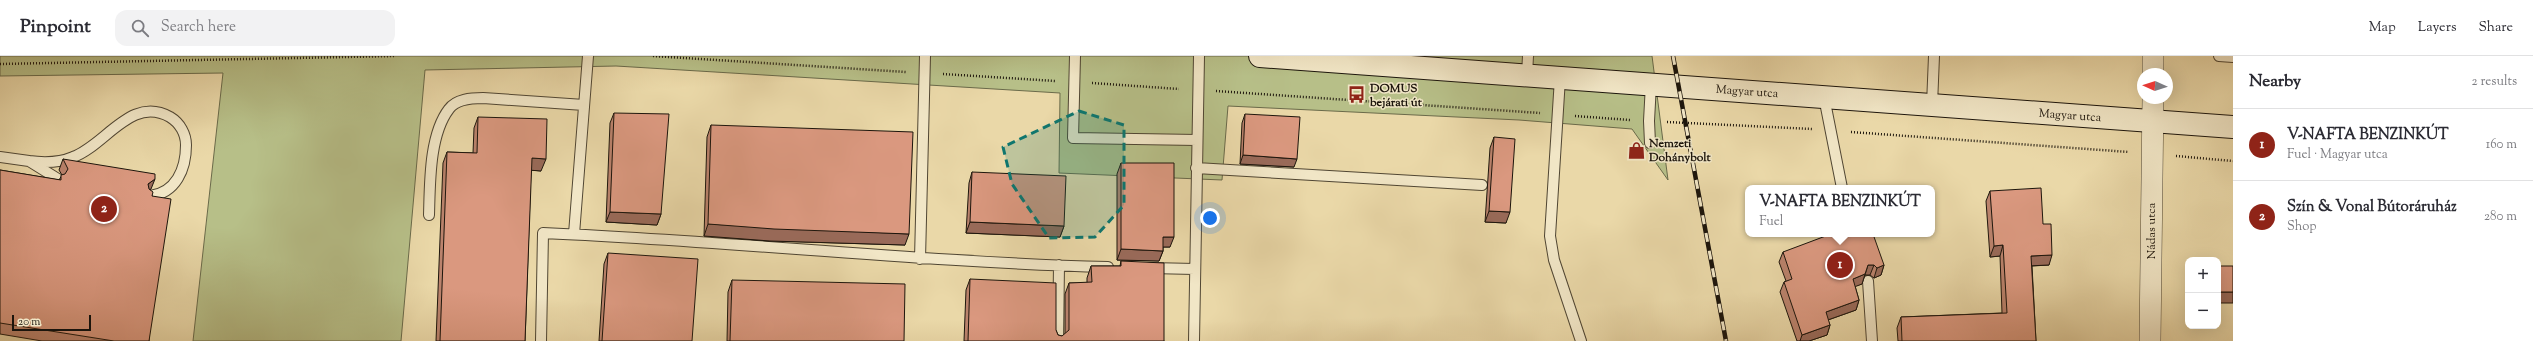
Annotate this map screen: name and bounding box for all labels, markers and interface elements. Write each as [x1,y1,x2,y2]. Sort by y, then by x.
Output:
search box [115,10,395,46]
text: Pinpoint [20,14,91,41]
icon: search [129,17,151,39]
text: Search here [161,17,236,38]
text: Map [2369,18,2396,38]
text: Layers [2418,18,2456,38]
text: Share [2478,18,2513,38]
north arrow [2137,68,2173,104]
text: Nearby [2249,70,2301,94]
text: 2 results [2472,73,2517,91]
place label: DOMUS bejárati út [1369,80,1423,112]
street label: Magyar utca [1715,81,1779,103]
bus stop icon: DOMUS bejárati út [1347,85,1367,105]
street label: Magyar utca [2038,105,2102,127]
text: V-NAFTA BENZINKÚT [2287,125,2449,146]
place label: Nemzeti Dohánybolt [1648,135,1711,167]
text: 1 [2260,136,2264,154]
text: 160 m [2486,136,2517,154]
shop icon: Nemzeti Dohánybolt [1626,140,1646,160]
text: Fuel · Magyar utca [2287,146,2388,164]
popup [1745,185,1935,237]
text: V-NAFTA BENZINKÚT [1759,192,1921,213]
pin: 2 [91,194,117,224]
text: Szín & Vonal Bútoráruház [2287,197,2457,218]
street label: Nádas utca [2143,202,2161,259]
your location [1200,208,1220,228]
text: 2 [2259,208,2265,226]
text: 280 m [2484,208,2517,226]
text: Fuel [1759,213,1783,231]
text: Shop [2287,218,2316,236]
pin: 1 [1827,250,1853,280]
map controls [2185,257,2221,329]
button: + [2185,257,2221,293]
button: − [2185,293,2221,329]
scale bar [12,313,91,332]
text: 20 m [18,314,40,330]

